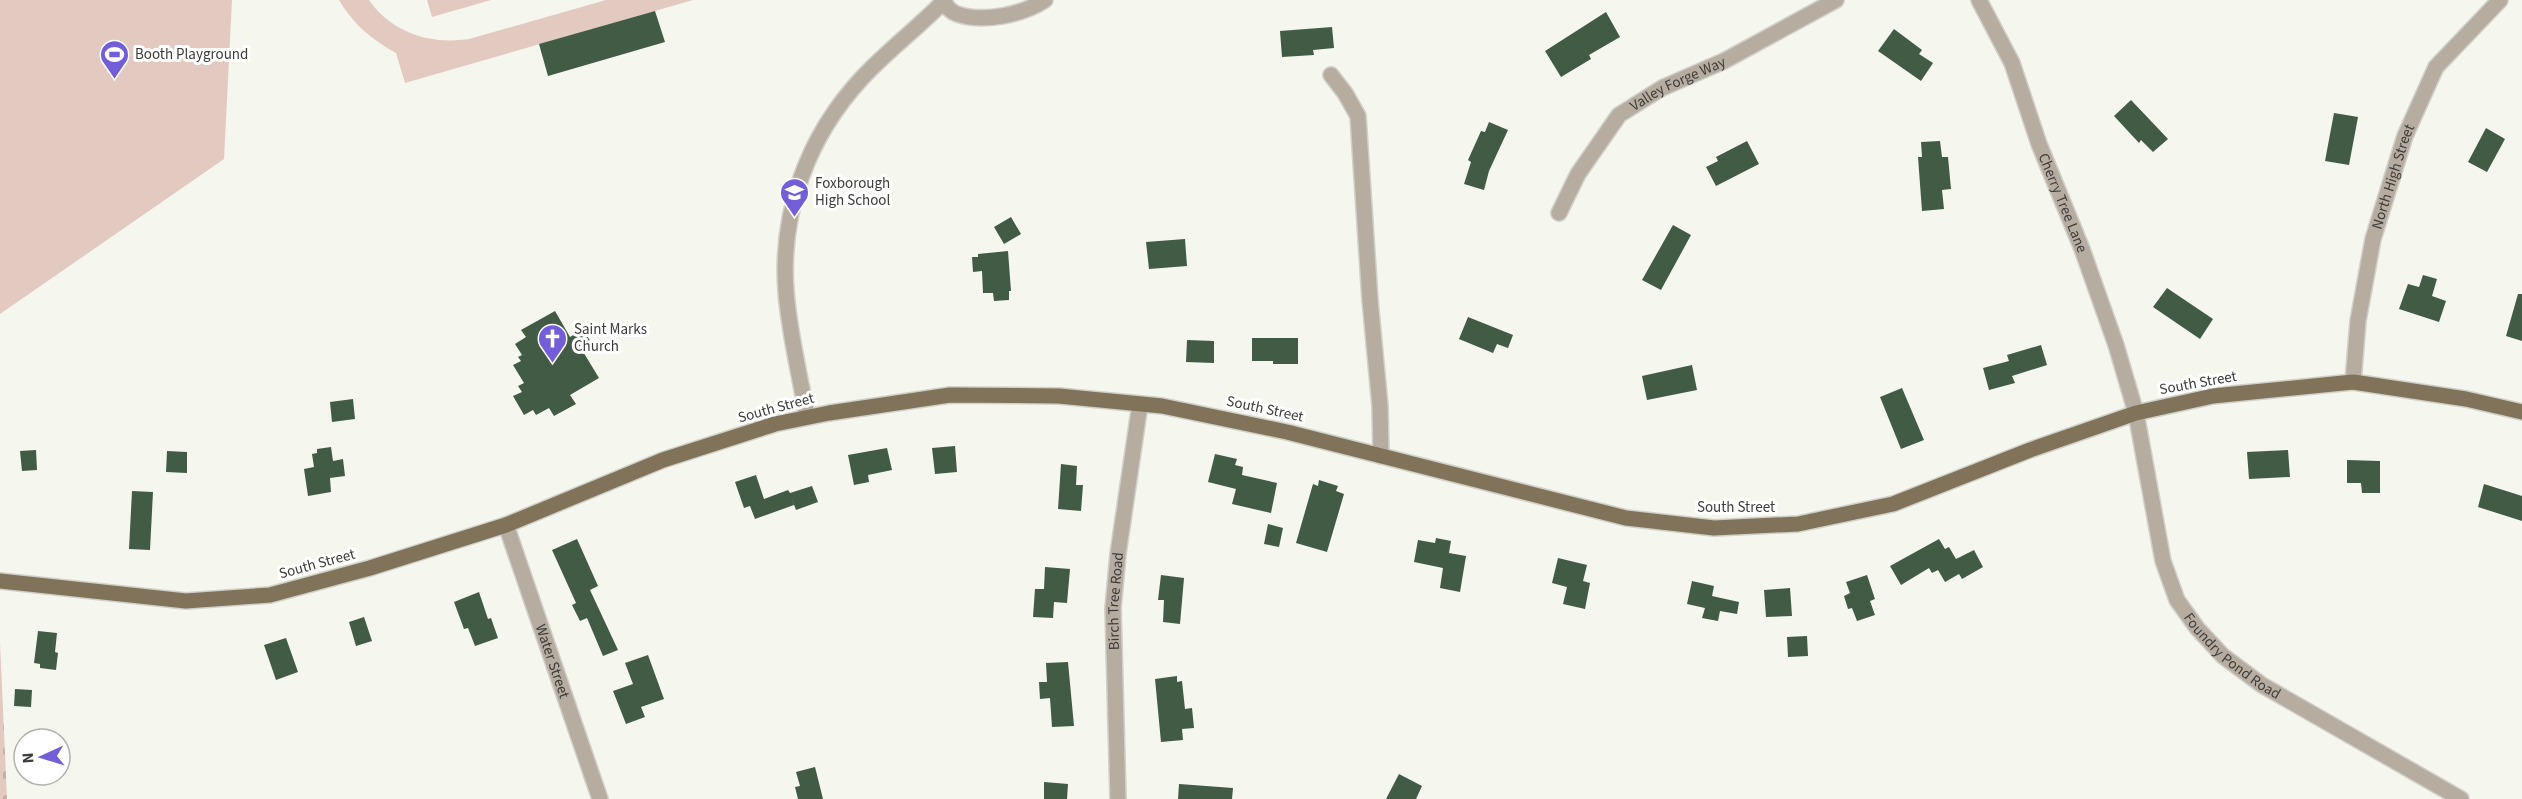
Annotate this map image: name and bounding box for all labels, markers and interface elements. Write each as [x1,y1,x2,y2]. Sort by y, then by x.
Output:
sports icon: Booth Playground [98,38,130,80]
place label: Booth Playground [135,44,248,65]
street label: Valley Forge Way [1626,51,1729,116]
street label: North High Street [2366,121,2420,232]
street label: Cherry Tree Lane [2033,150,2093,256]
place label: Foxborough High School [815,173,890,211]
school or university icon: Foxborough High School [778,176,810,218]
place label: Saint Marks Church [574,319,647,357]
church icon: Saint Marks Church [537,322,569,364]
street label: South Street [2158,366,2238,400]
street label: South Street [736,388,816,428]
street label: South Street [1225,391,1305,427]
street label: South Street [1697,497,1775,518]
street label: South Street [277,544,357,584]
street label: Birch Tree Road [1102,551,1129,650]
street label: Foundry Pond Road [2179,608,2285,704]
street label: Water Street [530,621,575,701]
north arrow [12,727,72,787]
text: N [17,752,39,764]

